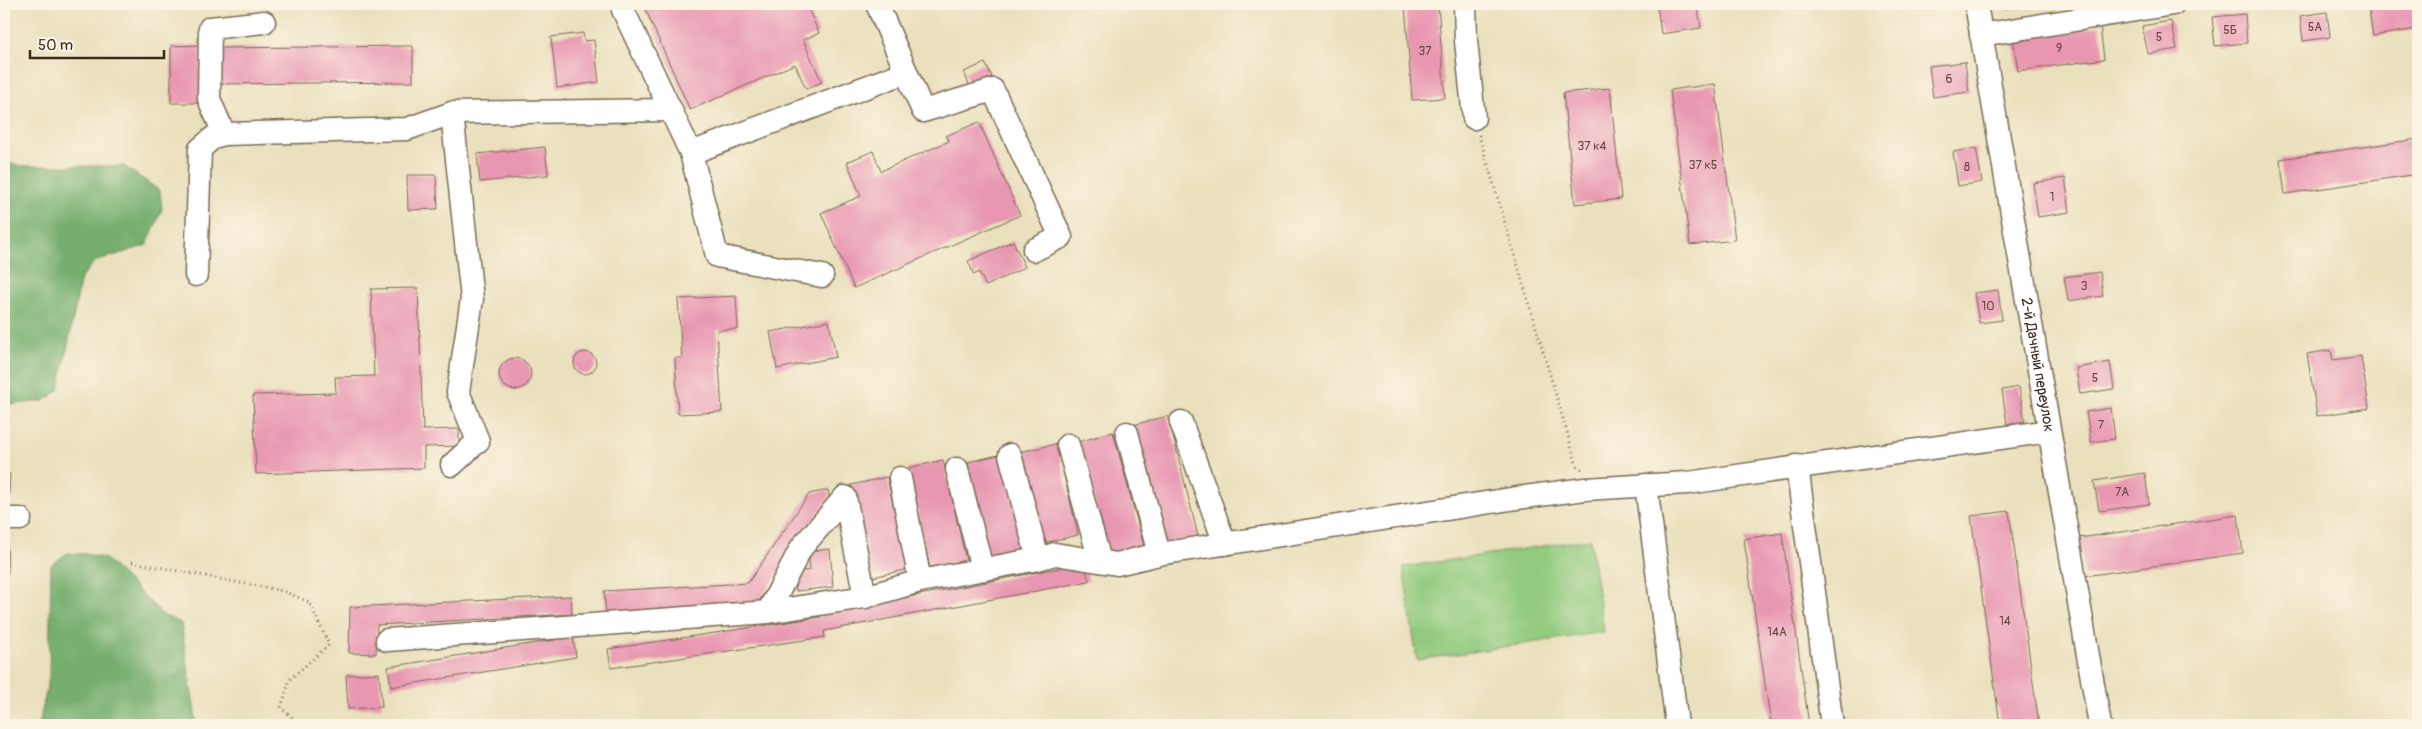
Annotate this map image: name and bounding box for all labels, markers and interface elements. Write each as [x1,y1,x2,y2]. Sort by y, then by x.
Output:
house number: 5А [2308,20,2322,35]
house number: 5Б [2223,23,2237,38]
scale bar [30,28,164,60]
house number: 5 [2156,30,2162,45]
text: 50 m [38,36,73,55]
house number: 9 [2056,41,2062,56]
house number: 37 [1418,44,1432,59]
house number: 6 [1946,72,1953,87]
house number: 37 к4 [1578,139,1606,154]
house number: 37 к5 [1689,158,1717,173]
house number: 8 [1964,160,1970,175]
house number: 1 [2050,190,2054,205]
house number: 3 [2081,279,2088,294]
street label: 2-й Дачный переулок [2017,296,2059,434]
house number: 10 [1982,299,1994,314]
house number: 5 [2092,371,2098,386]
house number: 7 [2098,418,2105,433]
house number: 7А [2115,485,2129,500]
house number: 14 [1999,614,2011,629]
house number: 14А [1767,625,1787,640]

